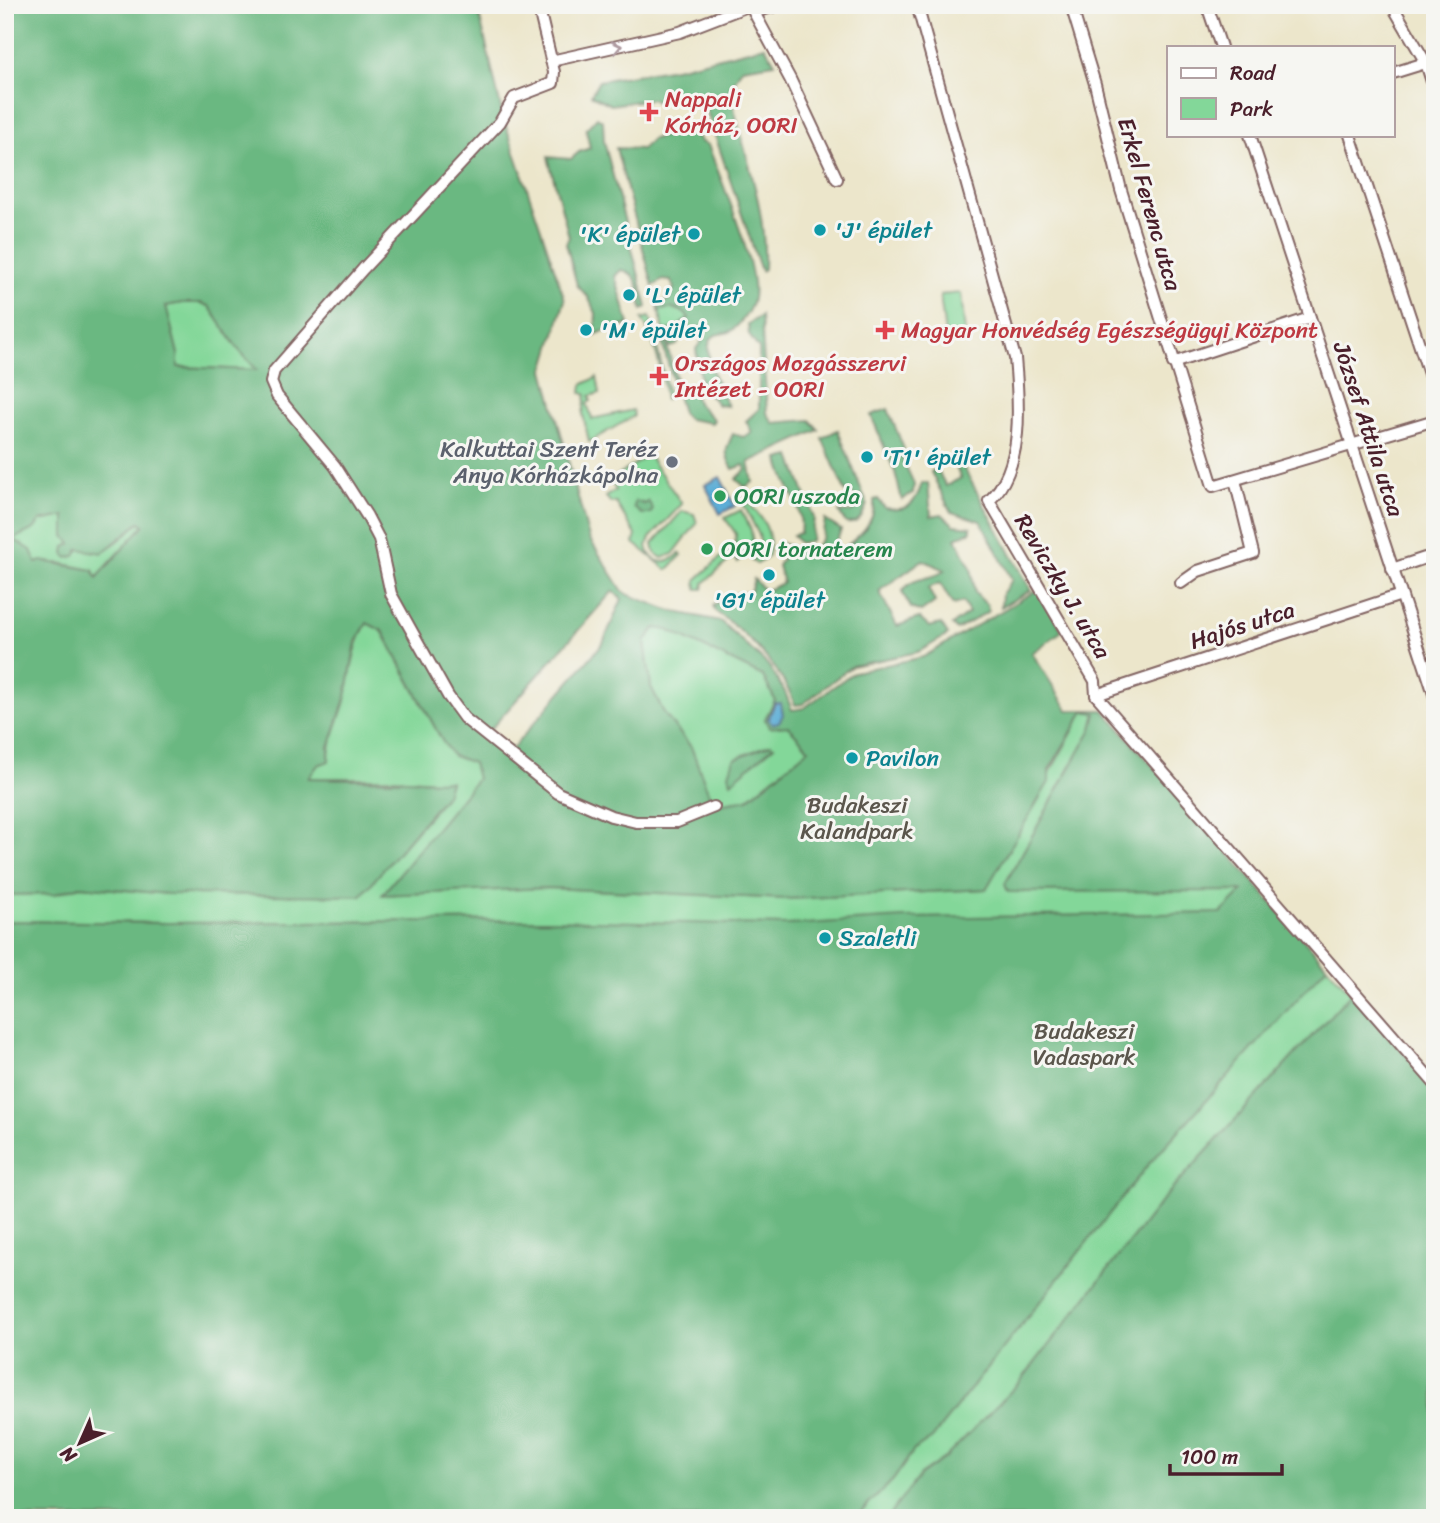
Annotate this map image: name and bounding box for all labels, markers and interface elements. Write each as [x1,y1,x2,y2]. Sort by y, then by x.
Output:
one-way arrow [611,40,623,55]
legend [1167,46,1394,136]
text: Road [1230,54,1277,92]
place label: Nappali Kórház, OORI [665,79,798,146]
text: Park [1230,90,1273,128]
marker: Nappali Kórház, OORI [639,102,659,122]
street label: Erkel Ferenc utca [1105,112,1194,296]
place label: 'J' épület [834,210,934,251]
place label: 'K' épület [579,214,682,255]
marker: 'J' épület [812,222,828,238]
marker: 'K' épület [686,226,702,242]
place label: 'L' épület [643,275,743,316]
marker: 'L' épület [621,287,637,303]
place label: 'M' épület [600,310,708,351]
place label: Magyar Honvédség Egészségügyi Központ [901,310,1318,351]
marker: Magyar Honvédség Egészségügyi Központ [875,320,895,340]
marker: 'M' épület [578,322,594,338]
street label: József Attila utca [1321,335,1416,522]
place label: Országos Mozgásszervi Intézet - OORI [674,343,907,410]
marker: Országos Mozgásszervi Intézet - OORI [649,366,669,386]
place label: Kalkuttai Szent Teréz Anya Kórházkápolna [440,429,659,496]
place label: 'T1' épület [881,437,993,478]
marker: 'T1' épület [859,449,875,465]
marker: Kalkuttai Szent Teréz Anya Kórházkápolna [664,454,680,470]
place label: OORI uszoda [734,476,860,517]
marker: OORI uszoda [712,488,728,504]
street label: Reviczky J. utca [1003,506,1123,667]
place label: OORI tornaterem [721,529,893,570]
marker: OORI tornaterem [699,541,715,557]
marker: 'G1' épület [761,567,777,583]
place label: 'G1' épület [713,580,826,621]
street label: Hajós utca [1184,589,1300,662]
place label: Pavilon [866,738,939,779]
marker: Pavilon [844,750,860,766]
park label: Budakeszi Kalandpark [800,785,914,852]
place label: Szaletli [839,918,917,959]
marker: Szaletli [817,930,833,946]
park label: Budakeszi Vadaspark [1032,1011,1136,1078]
north arrow [46,1408,116,1478]
scale bar [1170,1432,1282,1476]
text: N [51,1438,85,1472]
text: 100 m [1181,1438,1238,1476]

